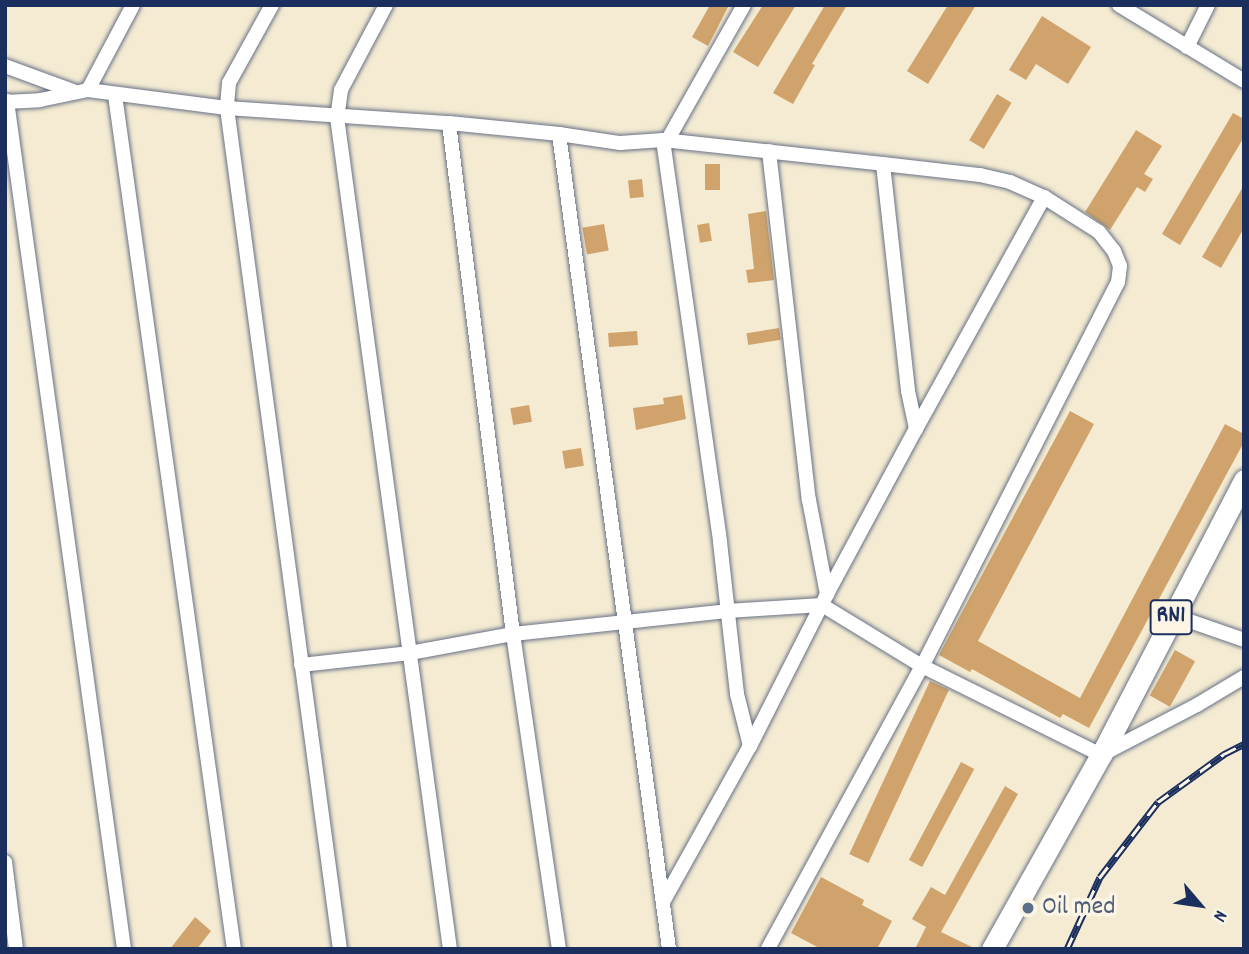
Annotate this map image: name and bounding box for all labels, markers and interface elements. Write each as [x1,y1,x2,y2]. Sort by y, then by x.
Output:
road number: RN1 [1148,596,1194,638]
north arrow [1165,870,1235,940]
place label: Oil med [1042,892,1115,924]
marker: Oil med [1020,900,1036,916]
text: N [1205,905,1233,926]

